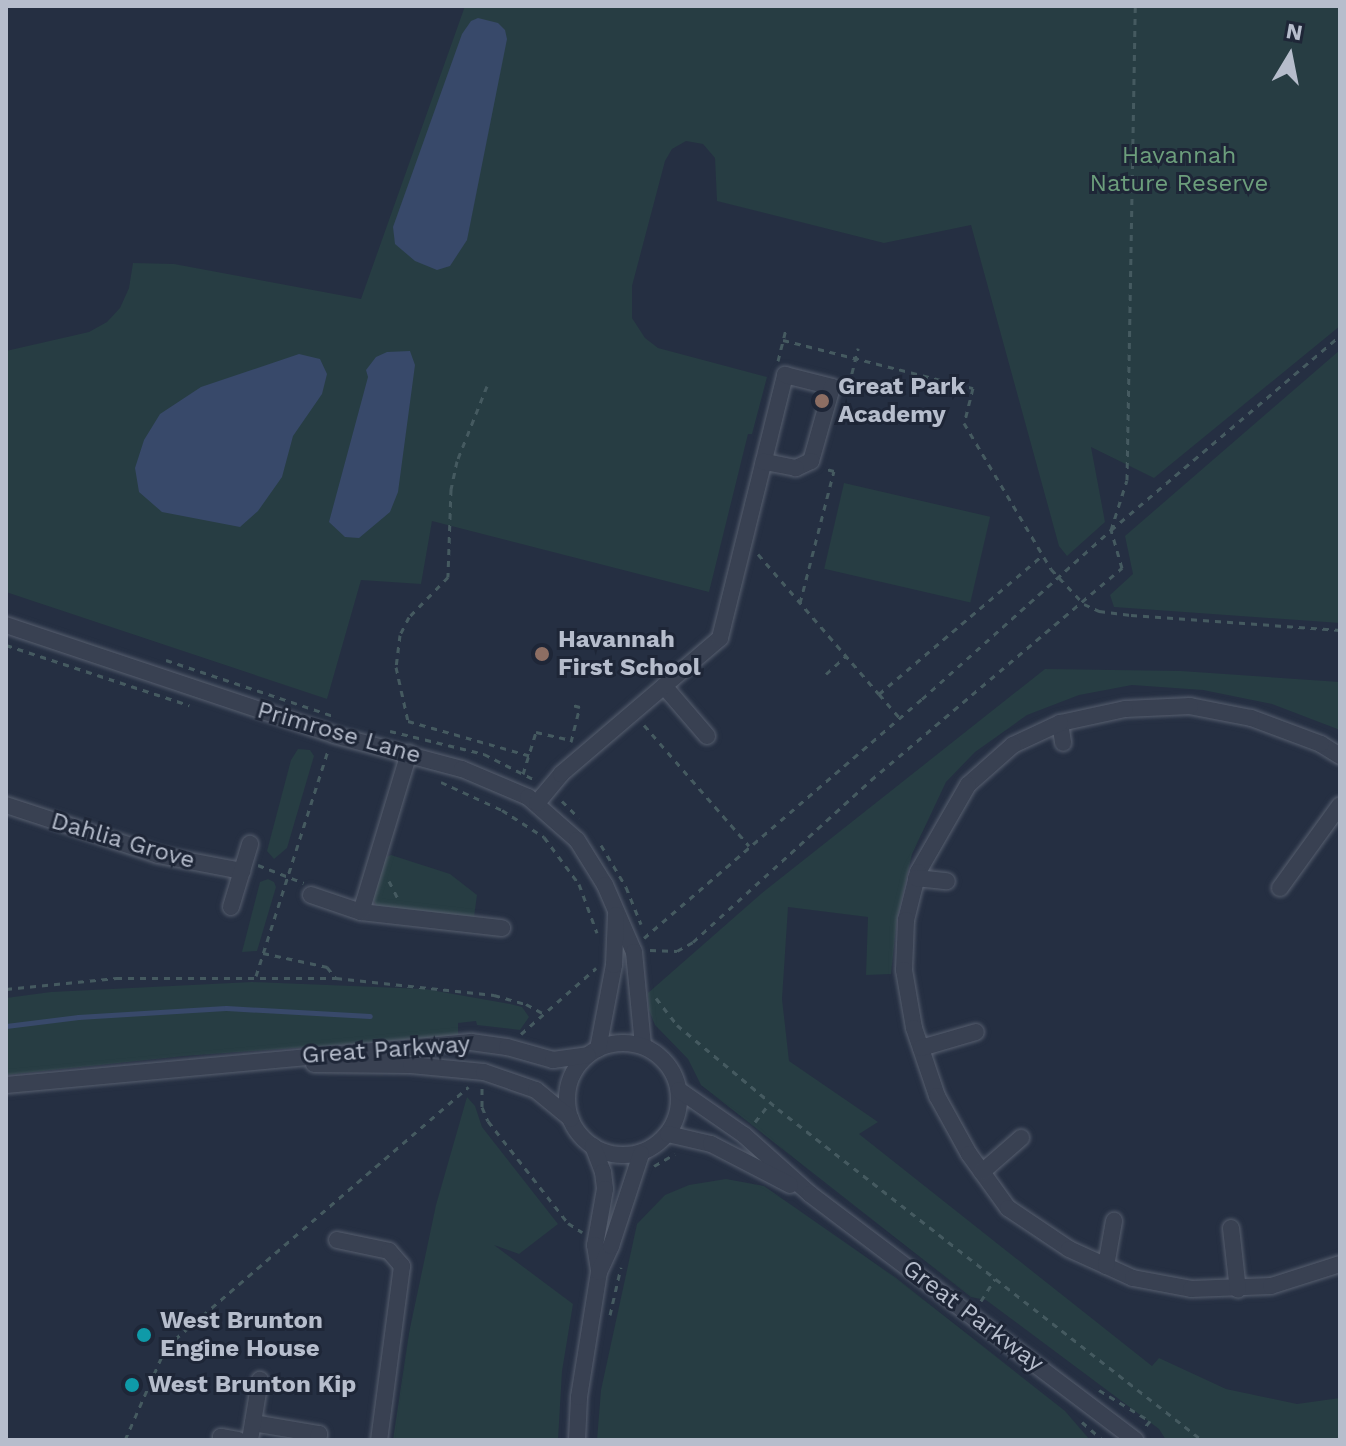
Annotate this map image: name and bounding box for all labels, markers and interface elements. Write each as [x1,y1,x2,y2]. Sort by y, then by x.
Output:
north arrow [1250,16,1330,96]
text: N [1284,18,1304,46]
park label: Havannah Nature Reserve [1090,142,1268,198]
place label: Great Park Academy [838,373,965,429]
marker: Great Park Academy [813,392,831,410]
place label: Havannah First School [558,626,701,682]
marker: Havannah First School [533,645,551,663]
street label: Primrose Lane [254,696,424,770]
street label: Dahlia Grove [48,807,198,875]
street label: Great Parkway [301,1030,471,1070]
street label: Great Parkway [897,1254,1049,1378]
place label: West Brunton Engine House [160,1307,323,1363]
marker: West Brunton Engine House [135,1326,153,1344]
place label: West Brunton Kip [148,1371,356,1399]
marker: West Brunton Kip [123,1376,141,1394]

